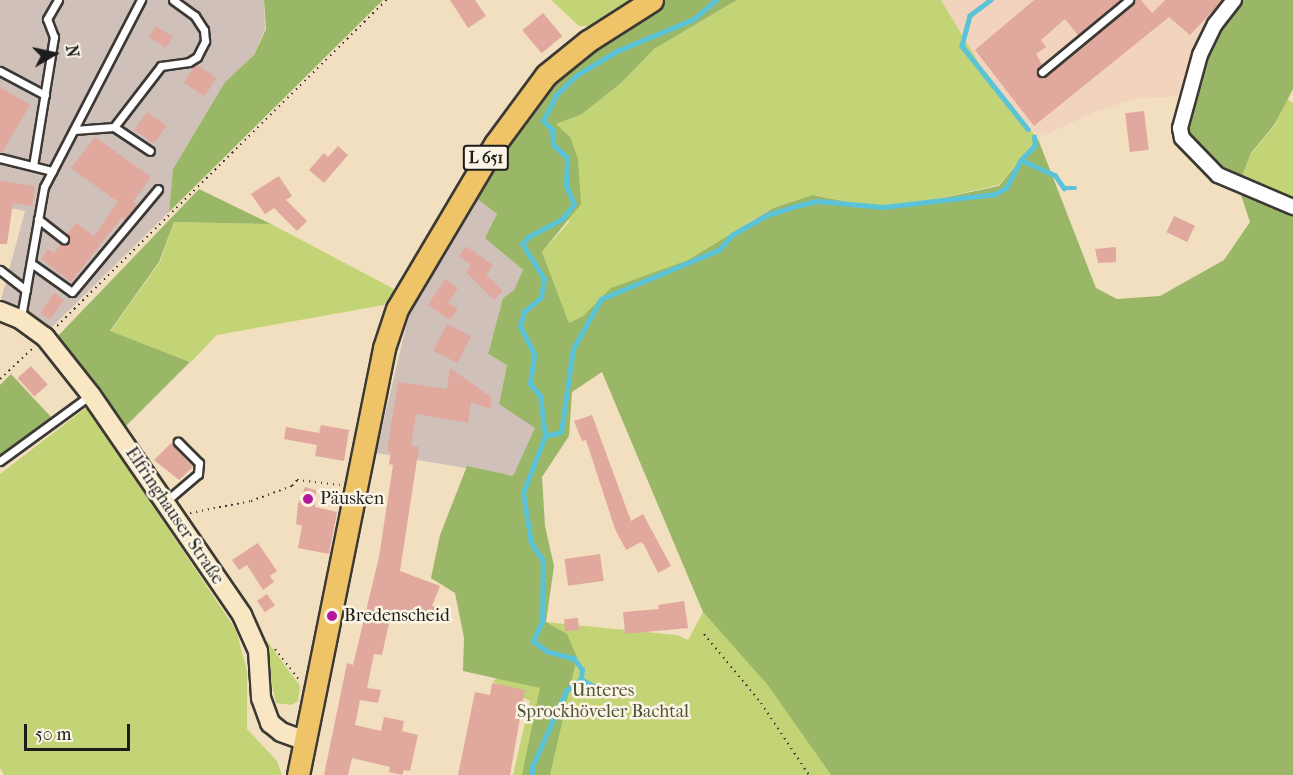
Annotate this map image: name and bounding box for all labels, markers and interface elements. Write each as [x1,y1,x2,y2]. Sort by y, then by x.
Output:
north arrow [24,24,84,84]
text: N [62,44,83,59]
road number: L 651 [462,145,510,171]
street label: Elfringhauser Straße [120,443,228,589]
place label: Päusken [320,488,384,510]
marker: Päusken [301,492,315,506]
place label: Bredenscheid [344,605,450,627]
marker: Bredenscheid [325,609,339,623]
park label: Unteres Sprockhöveler Bachtal [517,681,689,724]
scale bar [27,712,134,750]
text: 50 m [35,724,71,745]

